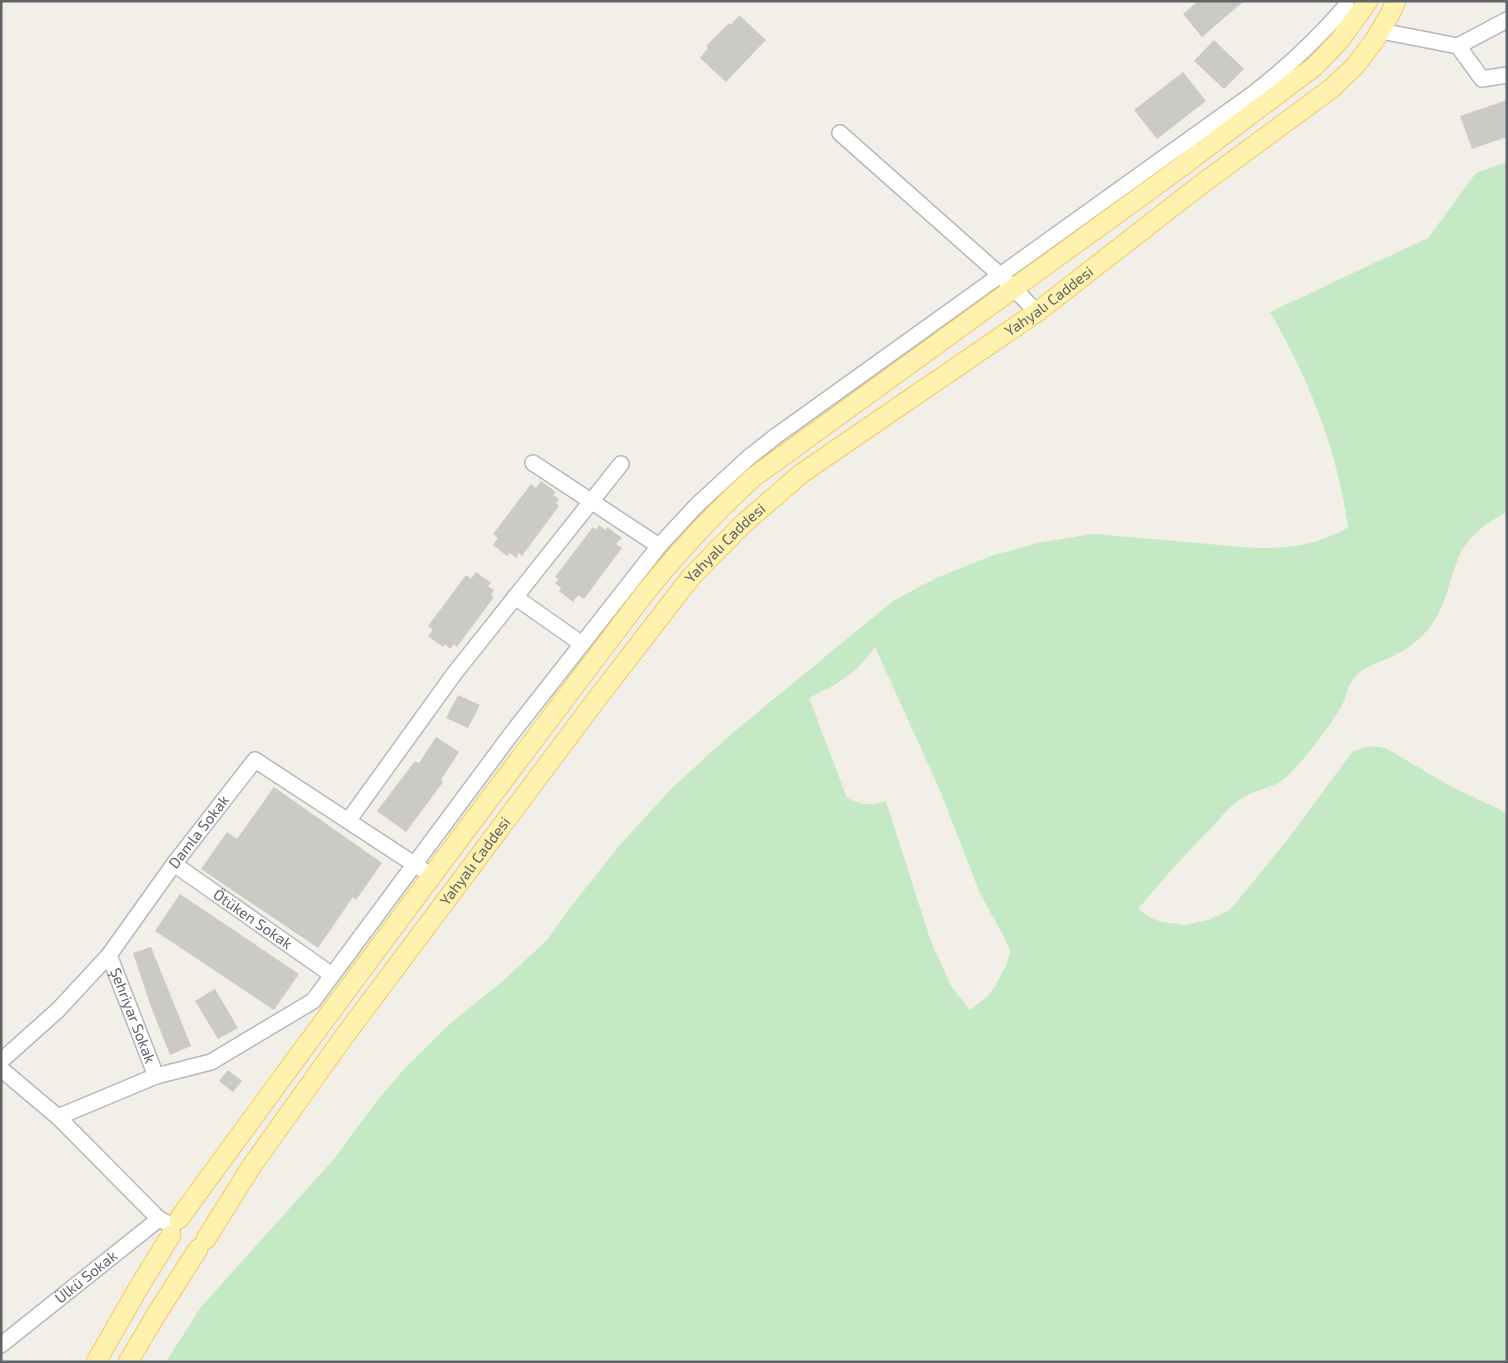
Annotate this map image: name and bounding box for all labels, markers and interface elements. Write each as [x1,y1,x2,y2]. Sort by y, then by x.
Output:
street label: Yahyalı Caddesi [1001,262,1096,339]
street label: Yahyalı Caddesi [680,499,768,586]
street label: Damla Sokak [164,791,233,872]
street label: Yahyalı Caddesi [436,813,513,909]
street label: Ötüken Sokak [210,884,296,952]
street label: Şehriyar Sokak [106,965,160,1066]
street label: Ülkü Sokak [51,1246,121,1307]

